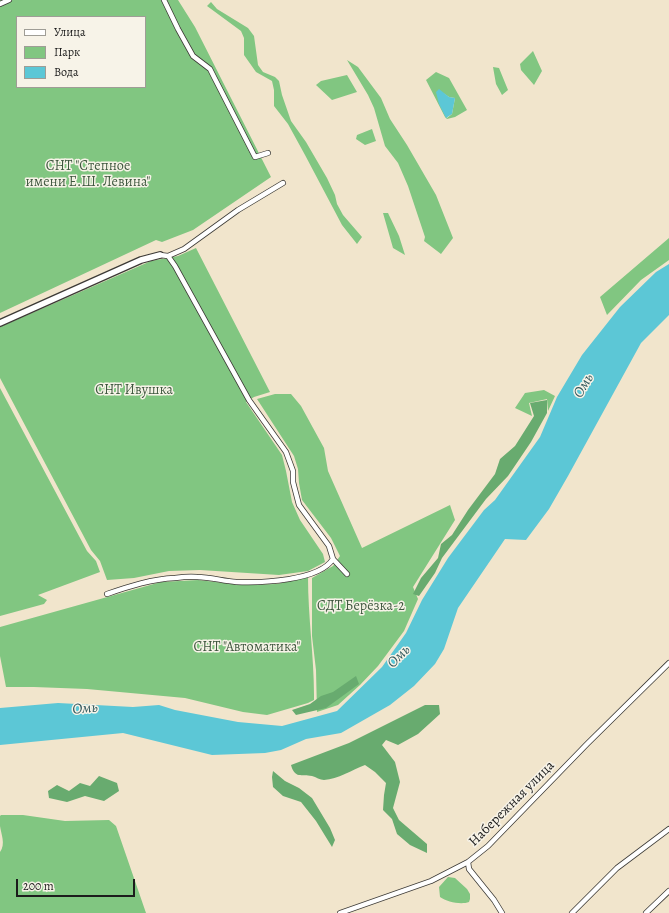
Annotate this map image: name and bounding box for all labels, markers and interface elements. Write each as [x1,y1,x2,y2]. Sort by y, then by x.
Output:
legend [16,16,146,88]
text: Улица [54,24,85,40]
text: Парк [54,44,80,60]
text: Вода [54,64,79,80]
park label: СНТ "Степное имени Е.Ш. Левина" [26,159,150,192]
water label: Омь [570,370,598,402]
park label: СНТ Ивушка [95,383,173,399]
park label: СДТ Берёзка-2 [317,599,405,615]
park label: СНТ "Автоматика" [194,640,300,656]
water label: Омь [384,642,414,672]
water label: Омь [72,699,98,719]
street label: Набережная улица [466,758,558,850]
scale bar [18,871,137,897]
text: 200 m [23,878,54,894]

